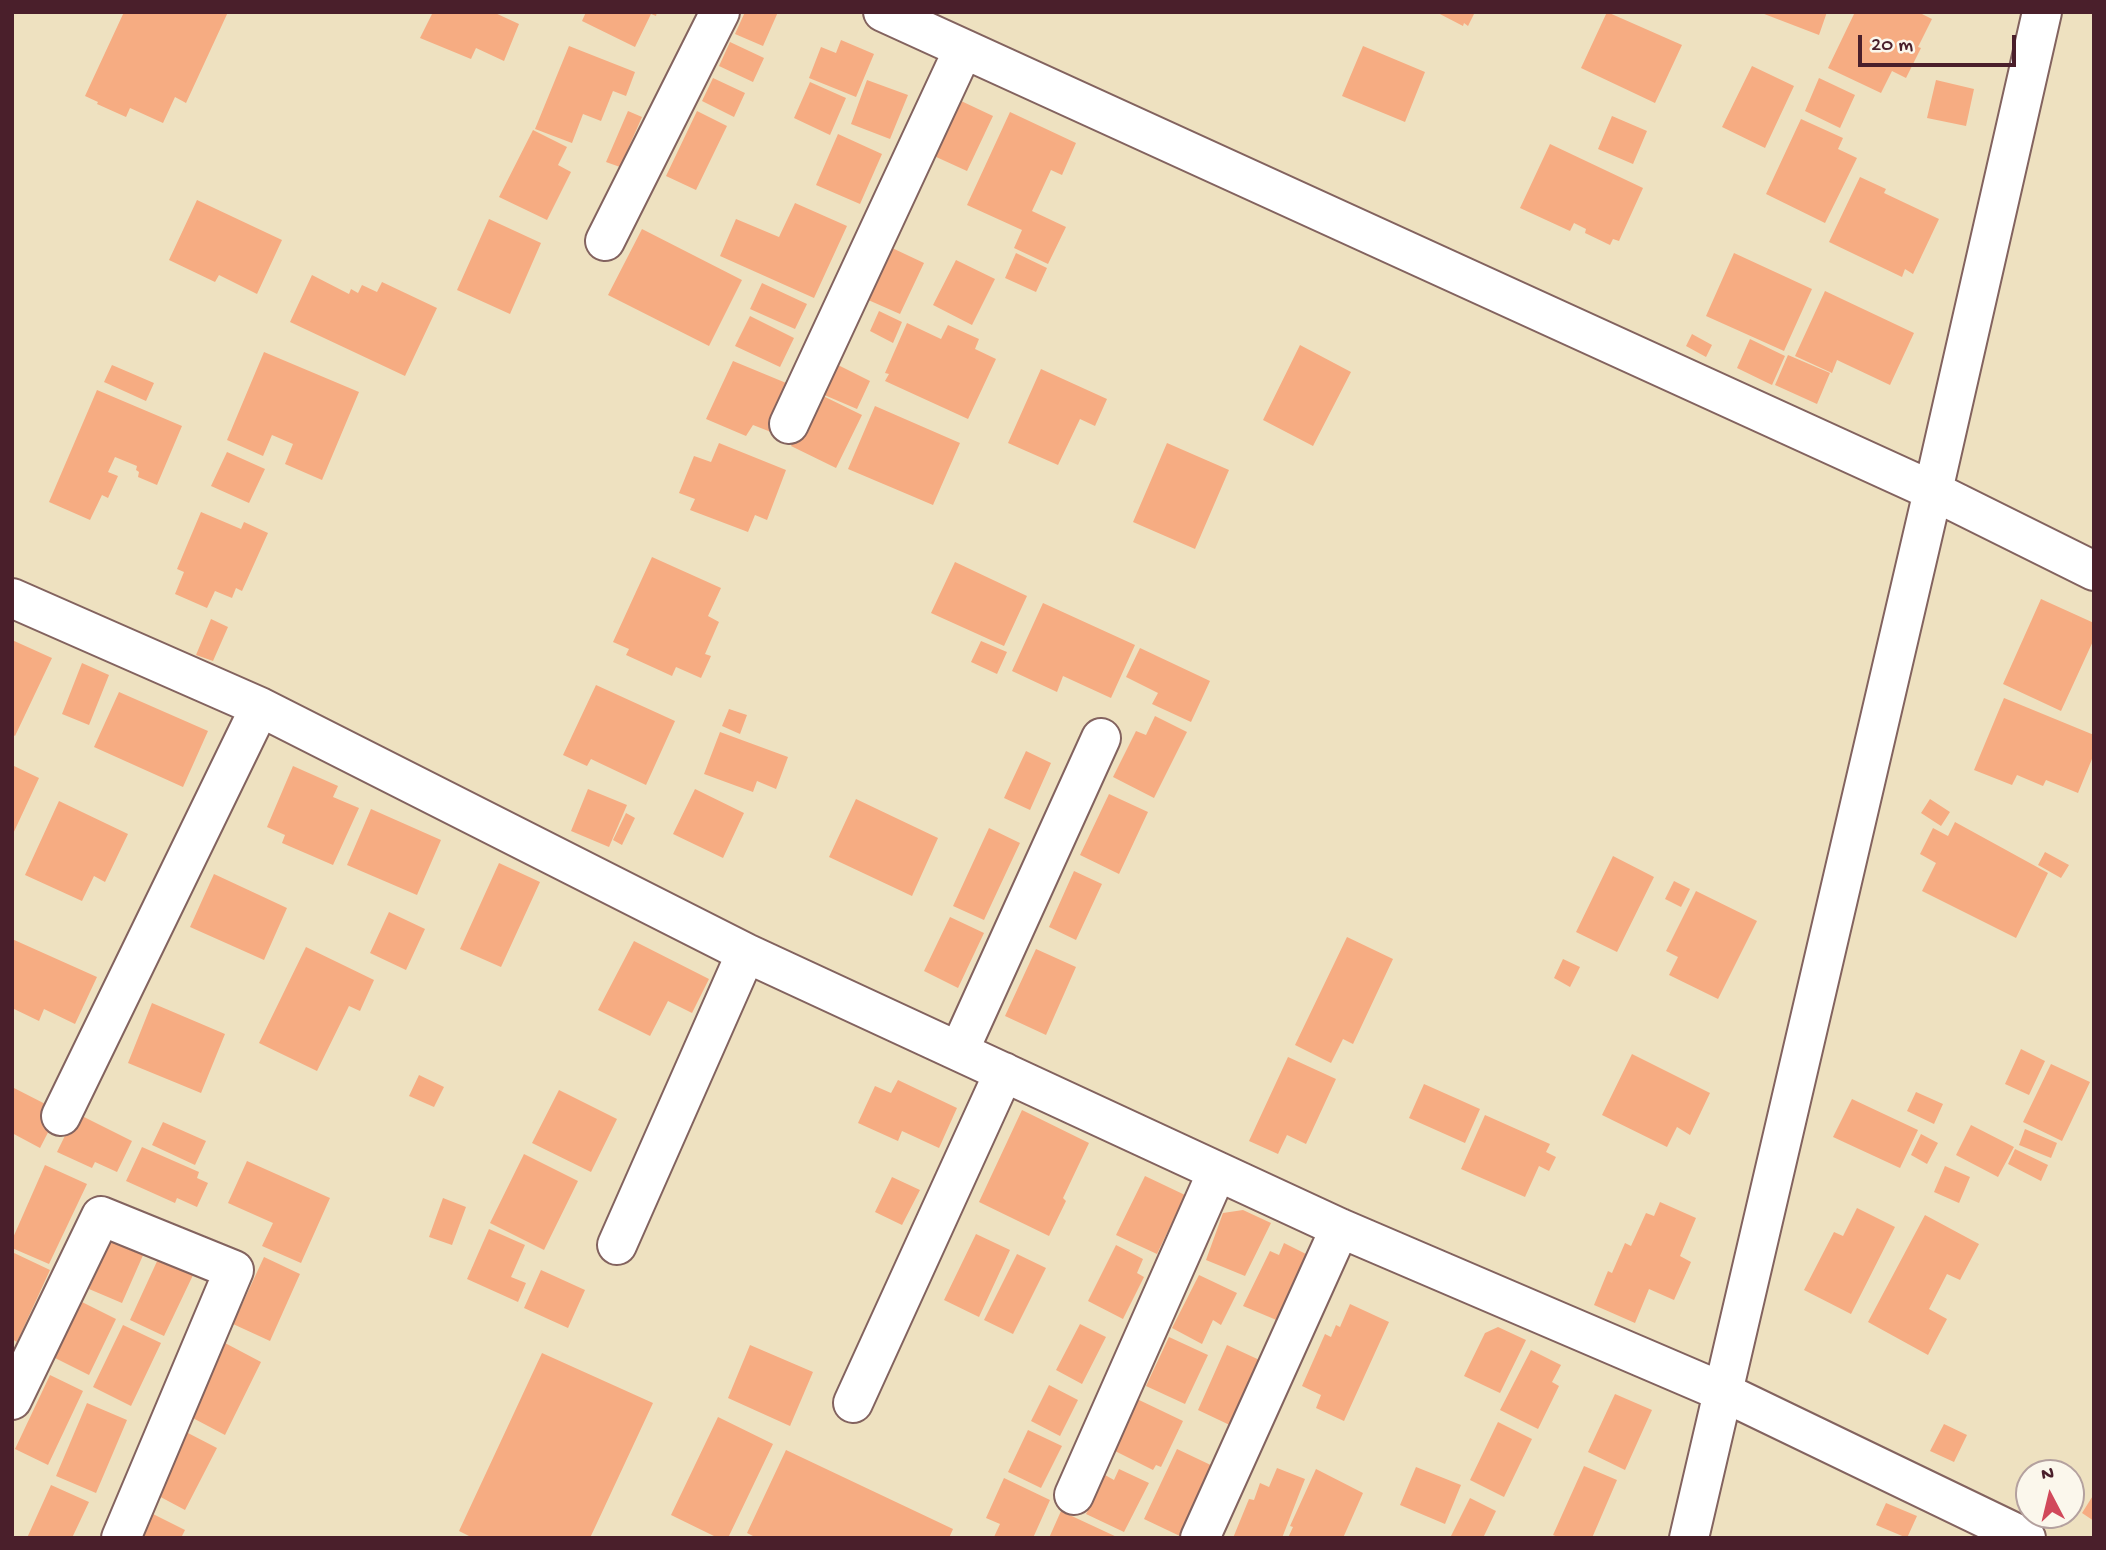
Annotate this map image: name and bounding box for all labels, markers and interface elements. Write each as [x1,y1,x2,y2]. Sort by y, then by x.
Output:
scale bar [1861,21,2018,65]
text: 20 m [1871,34,1913,59]
north arrow [2015,1459,2085,1529]
text: N [2040,1462,2055,1487]

